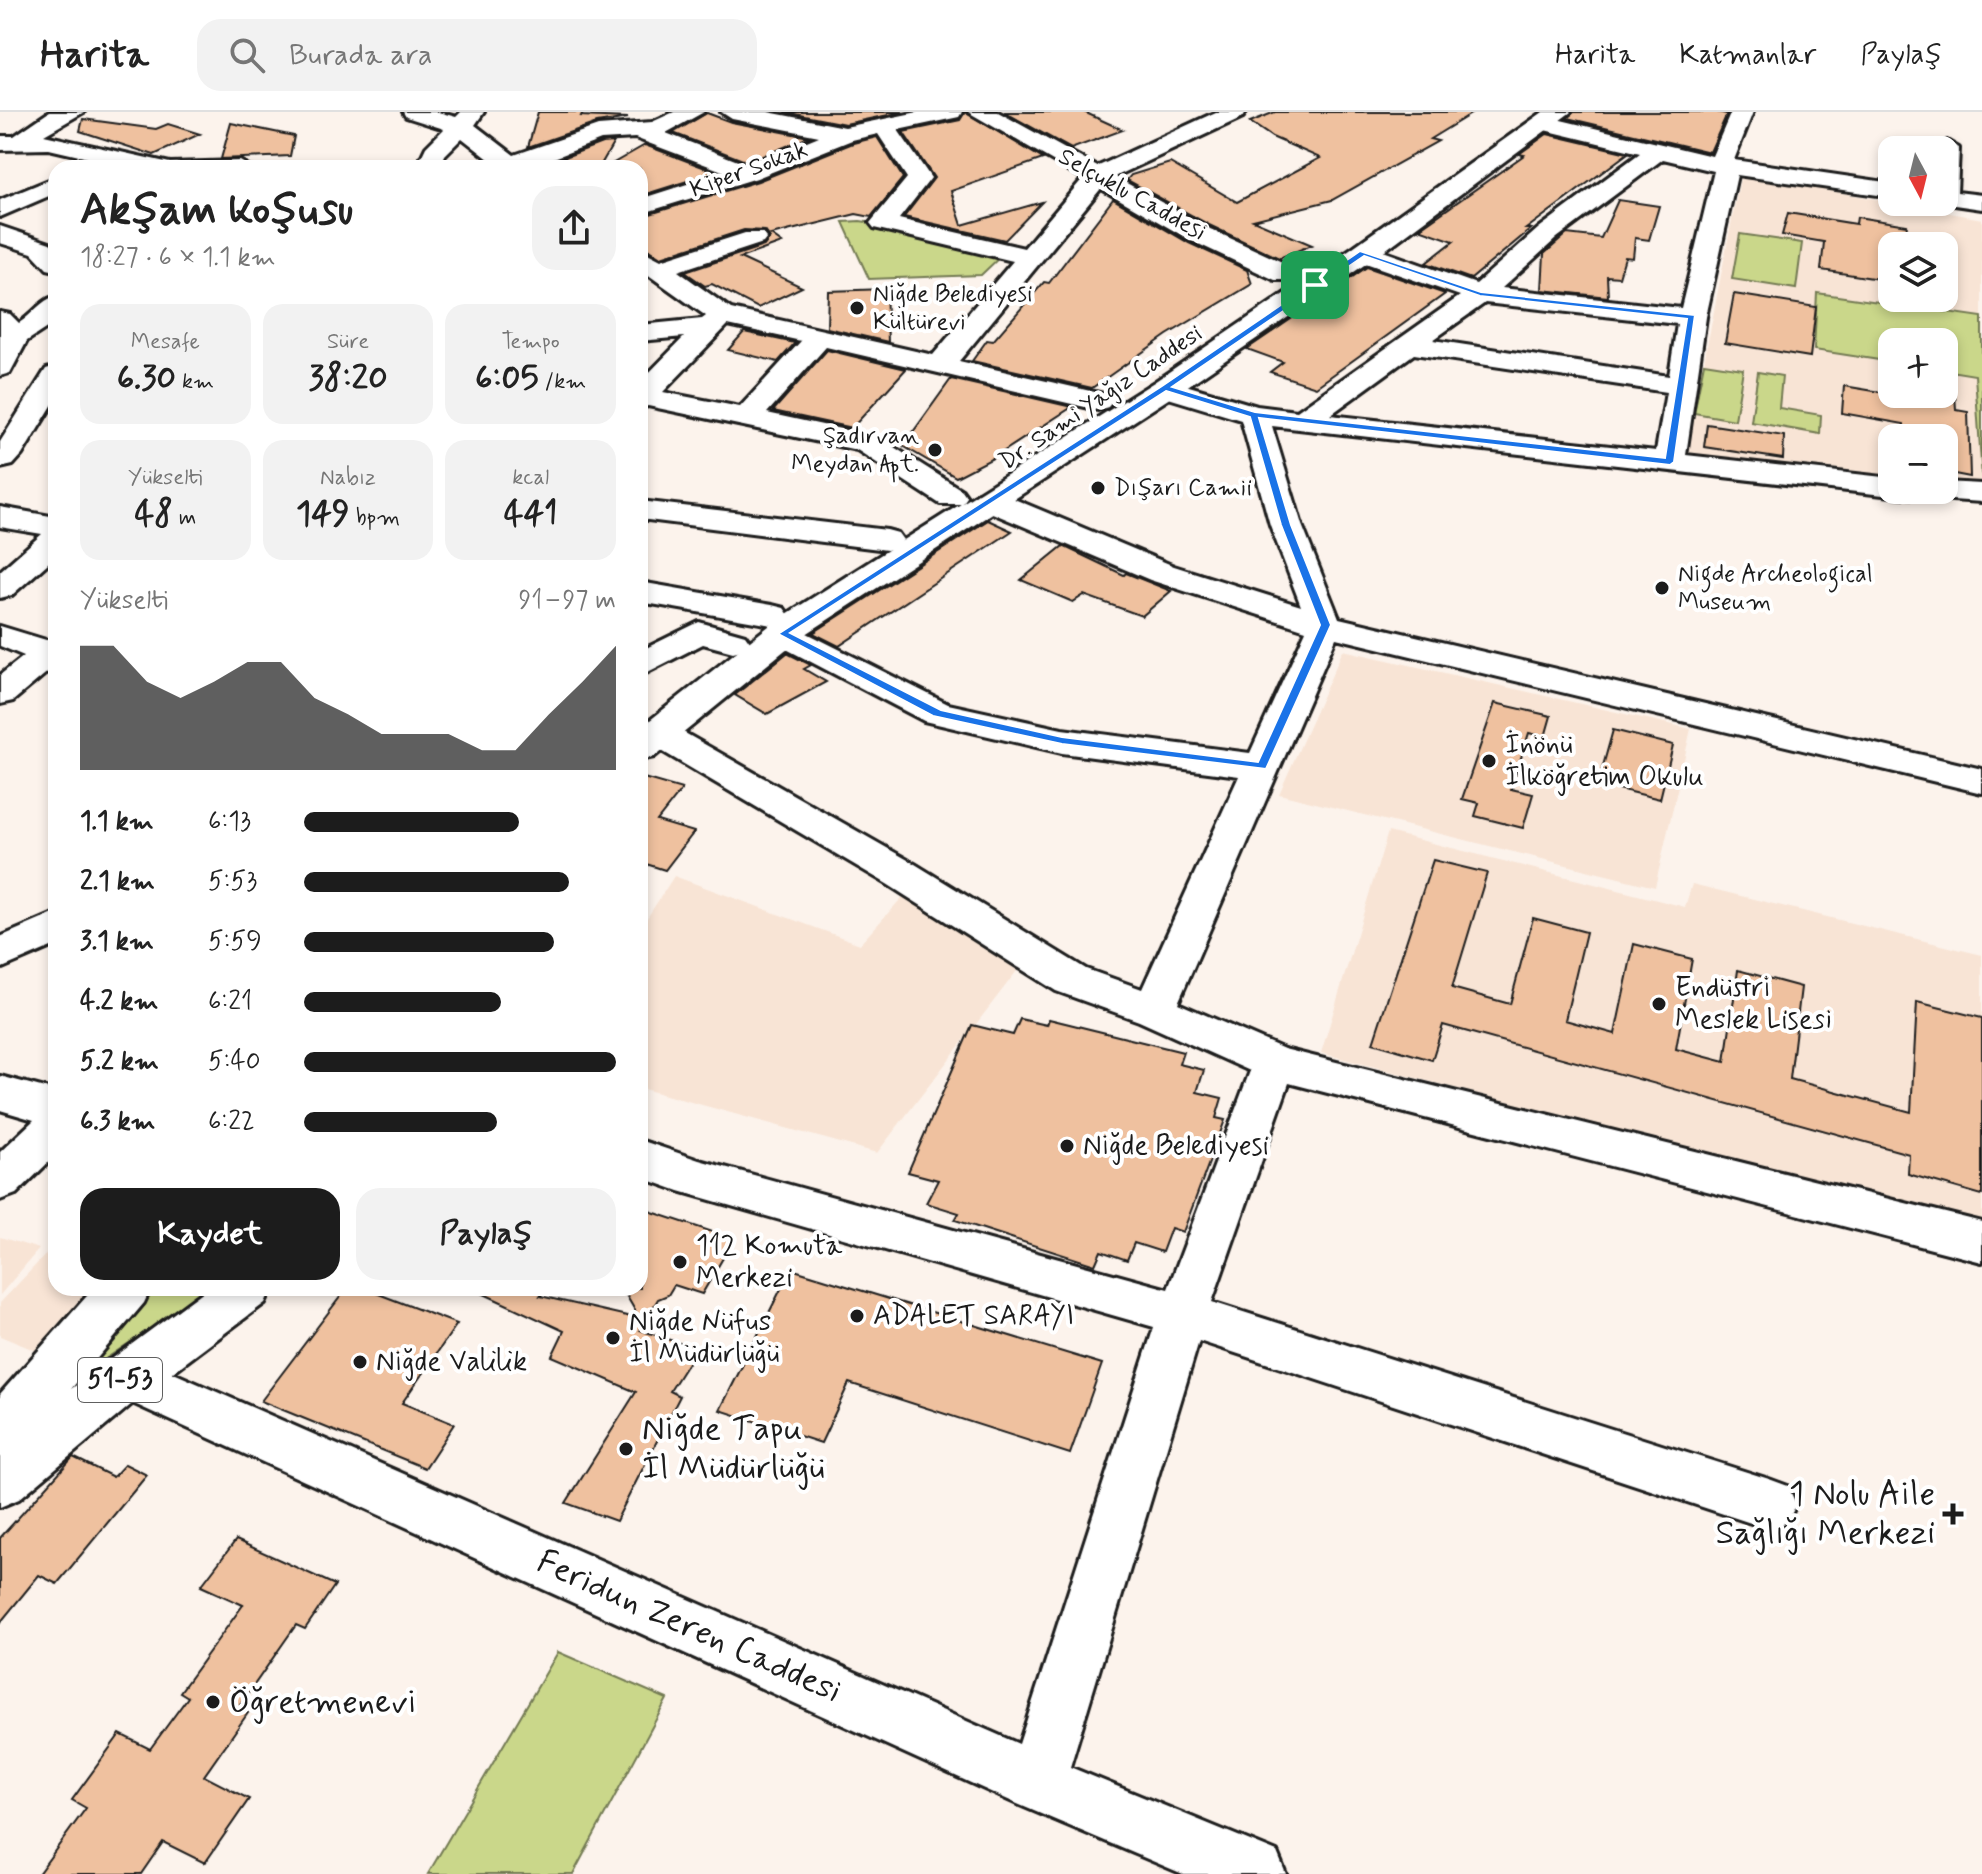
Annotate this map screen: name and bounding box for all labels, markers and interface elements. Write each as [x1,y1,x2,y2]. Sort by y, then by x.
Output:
search box [197,19,757,91]
text: Harita [40,31,149,80]
icon: search [225,33,269,77]
text: Burada ara [289,36,432,75]
text: Harita [1555,37,1635,74]
text: Katmanlar [1679,37,1816,74]
text: Paylaş [1860,37,1942,74]
street label: Kiper Sokak [686,134,812,206]
north arrow [1878,136,1958,216]
map controls [1878,136,1958,504]
street label: Selçuklu Caddesi [1053,142,1211,248]
text: Akşam koşusu [80,182,353,240]
button: share [532,186,616,270]
button: layers [1878,232,1958,312]
text: 18:27 · 6 × 1.1 km [80,241,276,275]
pin [1281,251,1349,319]
icon: arrive [1293,263,1337,307]
place label: Niğde Belediyesi Kültürevi [873,279,1032,338]
marker: Niğde Belediyesi Kültürevi [848,299,866,317]
street label: Dr. Sami Yağız Caddesi [993,318,1209,478]
text: Mesafe [131,328,200,356]
text: Süre [327,328,369,356]
text: Tempo [502,328,560,356]
button: + [1878,328,1958,408]
text: 6.30 [117,356,176,401]
text: 38:20 [308,356,388,401]
text: 6:05 [475,356,539,401]
text: km [176,368,214,396]
text: /km [539,368,586,396]
place label: Şadırvan Meydan Apt. [791,421,919,483]
button: − [1878,424,1958,504]
marker: Şadırvan Meydan Apt. [926,441,944,459]
text: Yükselti [128,464,203,492]
text: Nabız [320,464,376,492]
text: kcal [512,464,549,492]
place label: Dışarı Camii [1114,473,1252,504]
marker: Dışarı Camii [1089,479,1107,497]
text: 48 [134,492,173,537]
text: 149 [296,492,350,537]
text: 441 [504,492,557,537]
text: m [173,504,196,532]
text: bpm [350,504,400,532]
place label: Nigde Archeological Museum [1678,559,1873,618]
marker: Nigde Archeological Museum [1653,579,1671,597]
text: Yükselti [80,584,168,618]
text: 91–97 m [518,584,616,618]
place label: İnönü İlköğretim Okulu [1505,727,1704,796]
marker: İnönü İlköğretim Okulu [1480,752,1498,770]
text: 1.1 km [80,805,154,839]
text: 6:13 [208,805,251,839]
text: 2.1 km [80,865,155,899]
text: 5:53 [208,865,257,899]
text: 3.1 km [80,925,154,959]
text: 5:59 [208,925,262,959]
place label: Endüstri Meslek Lisesi [1675,970,1832,1039]
text: 4.2 km [80,985,158,1019]
text: 6:21 [208,985,252,1019]
marker: Endüstri Meslek Lisesi [1650,995,1668,1013]
text: 5.2 km [80,1045,159,1079]
text: 5:40 [208,1045,261,1079]
text: 6.3 km [80,1105,155,1139]
text: 6:22 [208,1105,255,1139]
place label: Niğde Belediyesi [1083,1128,1269,1165]
marker: Niğde Belediyesi [1058,1137,1076,1155]
button: Kaydet [80,1188,340,1280]
button: Paylaş [356,1188,616,1280]
place label: 112 Komuta Merkezi [696,1228,843,1297]
marker: 112 Komuta Merkezi [671,1253,689,1271]
place label: ADALET SARAYI [873,1298,1074,1335]
place label: Niğde Nüfus İl Müdürlüğü [629,1304,779,1373]
marker: ADALET SARAYI [848,1307,866,1325]
marker: Niğde Nüfus İl Müdürlüğü [604,1329,622,1347]
place label: Niğde Valilik [376,1344,527,1381]
marker: Niğde Valilik [351,1353,369,1371]
road number: 51-53 [78,1358,162,1402]
place label: Niğde Tapu İl Müdürlüğü [642,1407,825,1491]
marker: Niğde Tapu İl Müdürlüğü [617,1440,635,1458]
place label: 1 Nolu Aile Sağlığı Merkezi [1715,1472,1935,1556]
marker: 1 Nolu Aile Sağlığı Merkezi [1942,1503,1964,1525]
street label: Feridun Zeren Caddesi [530,1540,848,1714]
place label: Öğretmenevi [229,1680,417,1725]
marker: Öğretmenevi [204,1693,222,1711]

